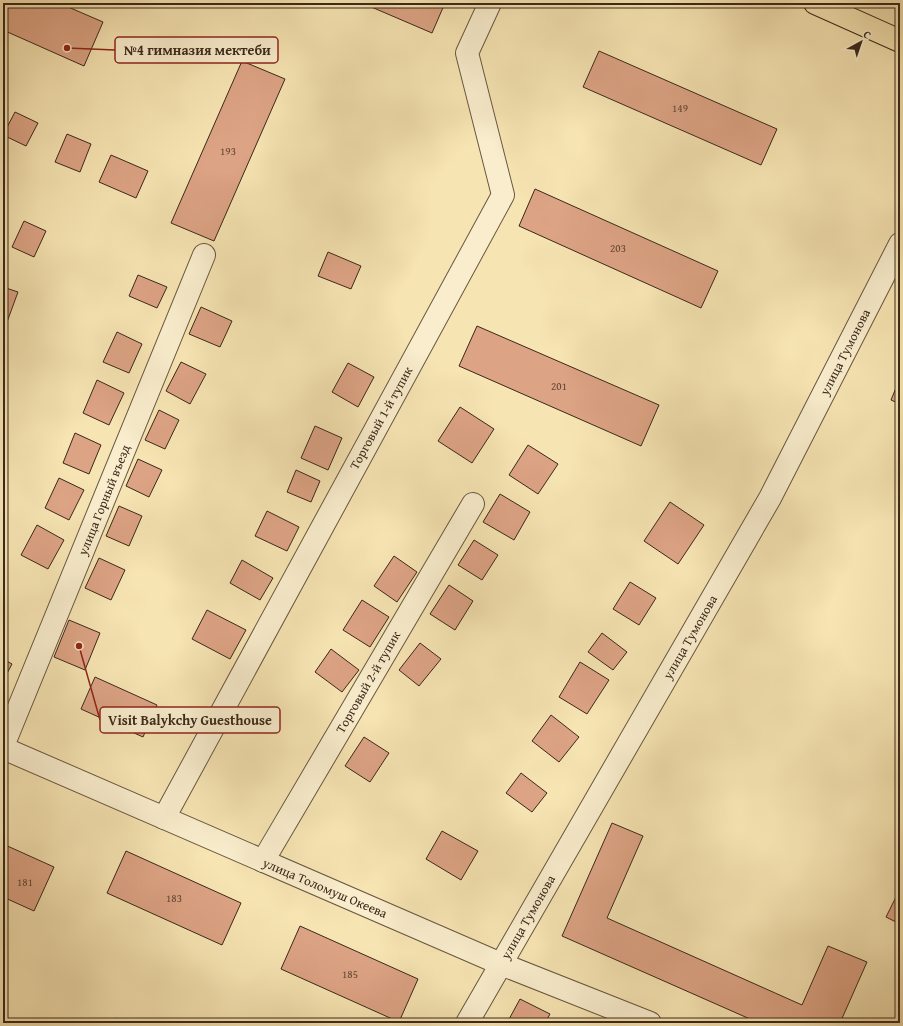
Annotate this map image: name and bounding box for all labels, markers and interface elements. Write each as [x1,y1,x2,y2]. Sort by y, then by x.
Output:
north arrow [841,22,881,62]
text: С [860,26,875,42]
callout: №4 гимназия мектеби [115,37,278,63]
text: №4 гимназия мектеби [123,40,271,60]
house number: 149 [672,100,688,116]
house number: 193 [220,143,236,159]
house number: 203 [610,240,626,256]
street label: улица Тумонова [815,305,875,399]
street label: Торговый 1-й тупик [345,363,417,473]
house number: 201 [551,378,567,394]
street label: улица Горный въезд [73,442,135,559]
street label: улица Тумонова [658,591,722,684]
street label: Торговый 2-й тупик [331,627,405,737]
callout: Visit Balykchy Guesthouse [100,707,280,733]
text: Visit Balykchy Guesthouse [108,710,272,730]
street label: улица Толомуш Океева [259,853,391,923]
street label: улица Тумонова [496,871,560,964]
house number: 181 [17,874,33,890]
house number: 183 [166,890,182,906]
house number: 185 [342,966,358,982]

